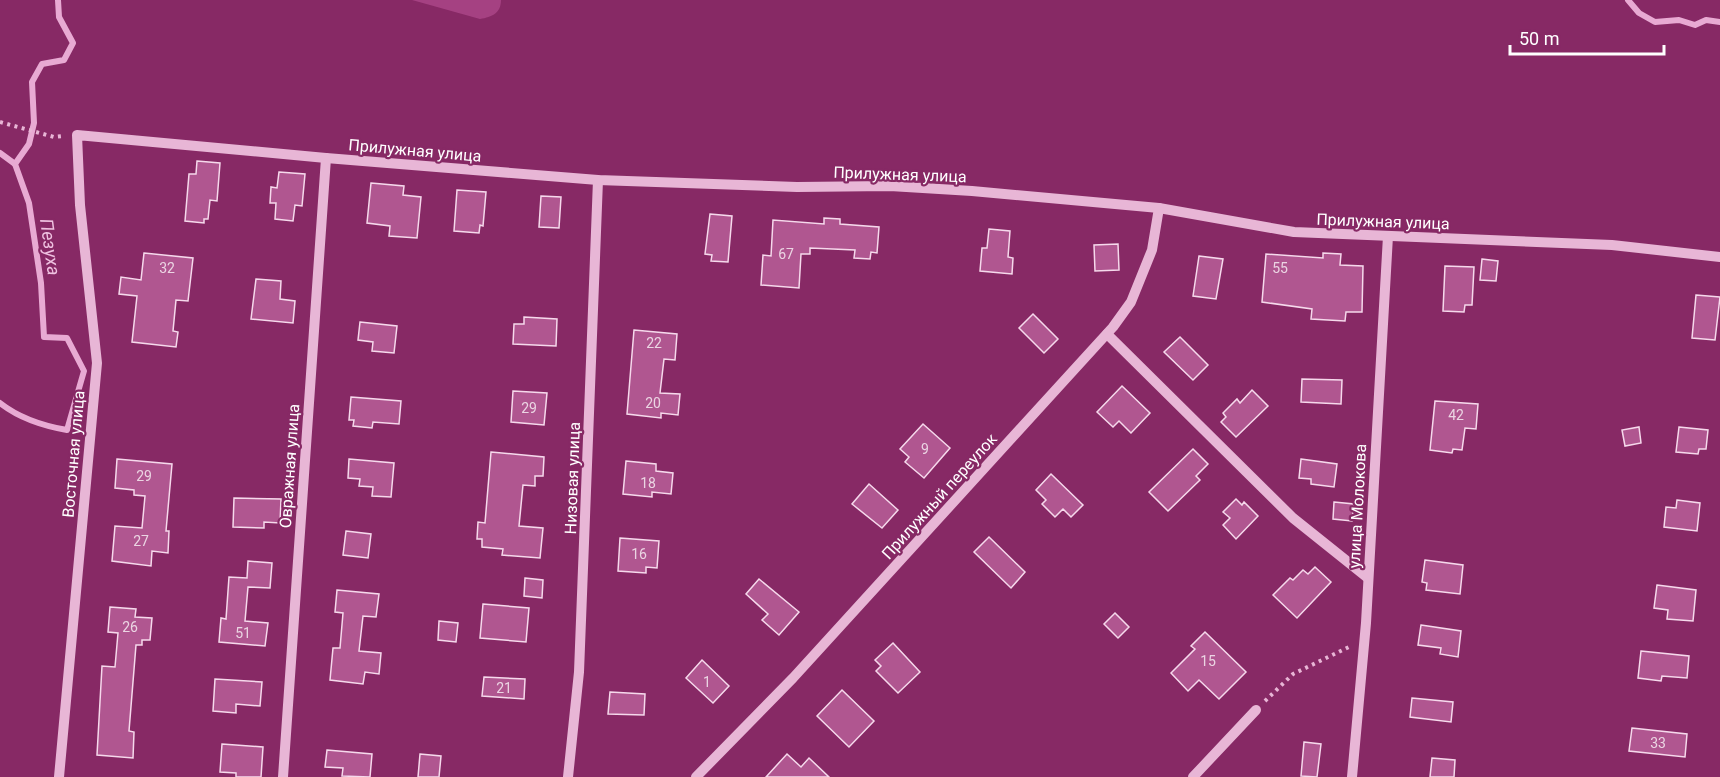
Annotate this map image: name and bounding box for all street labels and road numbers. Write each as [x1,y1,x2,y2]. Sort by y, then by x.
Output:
street label: Прилужная улица [348,135,482,166]
street label: Прилужная улица [833,163,967,186]
street label: Прилужная улица [1316,210,1450,233]
street label: Восточная улица [58,390,89,518]
street label: Овражная улица [276,403,303,529]
street label: Низовая улица [561,422,584,535]
street label: Прилужный переулок [878,429,1001,563]
street label: улица Молокова [1345,443,1370,569]

